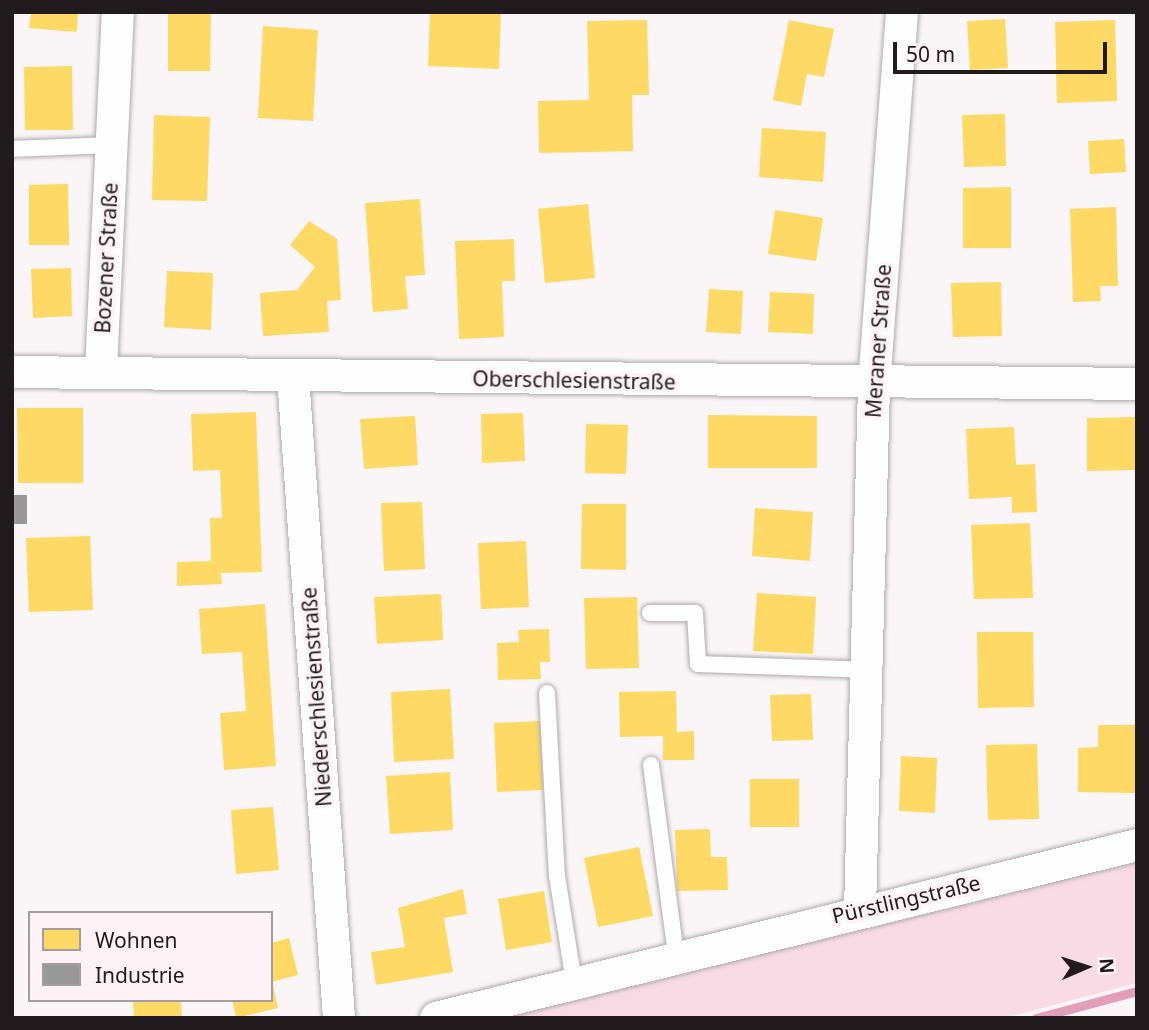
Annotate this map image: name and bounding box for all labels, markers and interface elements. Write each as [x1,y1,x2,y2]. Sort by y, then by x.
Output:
scale bar [897,28,1110,72]
text: 50 m [906,40,955,68]
street label: Bozener Straße [89,182,123,334]
street label: Meraner Straße [860,263,896,419]
street label: Oberschlesienstraße [472,366,676,394]
street label: Niederschlesienstraße [296,586,336,808]
street label: Pürstlingstraße [829,870,983,928]
legend [28,911,273,1002]
text: Wohnen [95,926,178,954]
north arrow [1051,932,1121,1002]
text: N [1094,957,1120,974]
text: Industrie [95,961,185,989]

